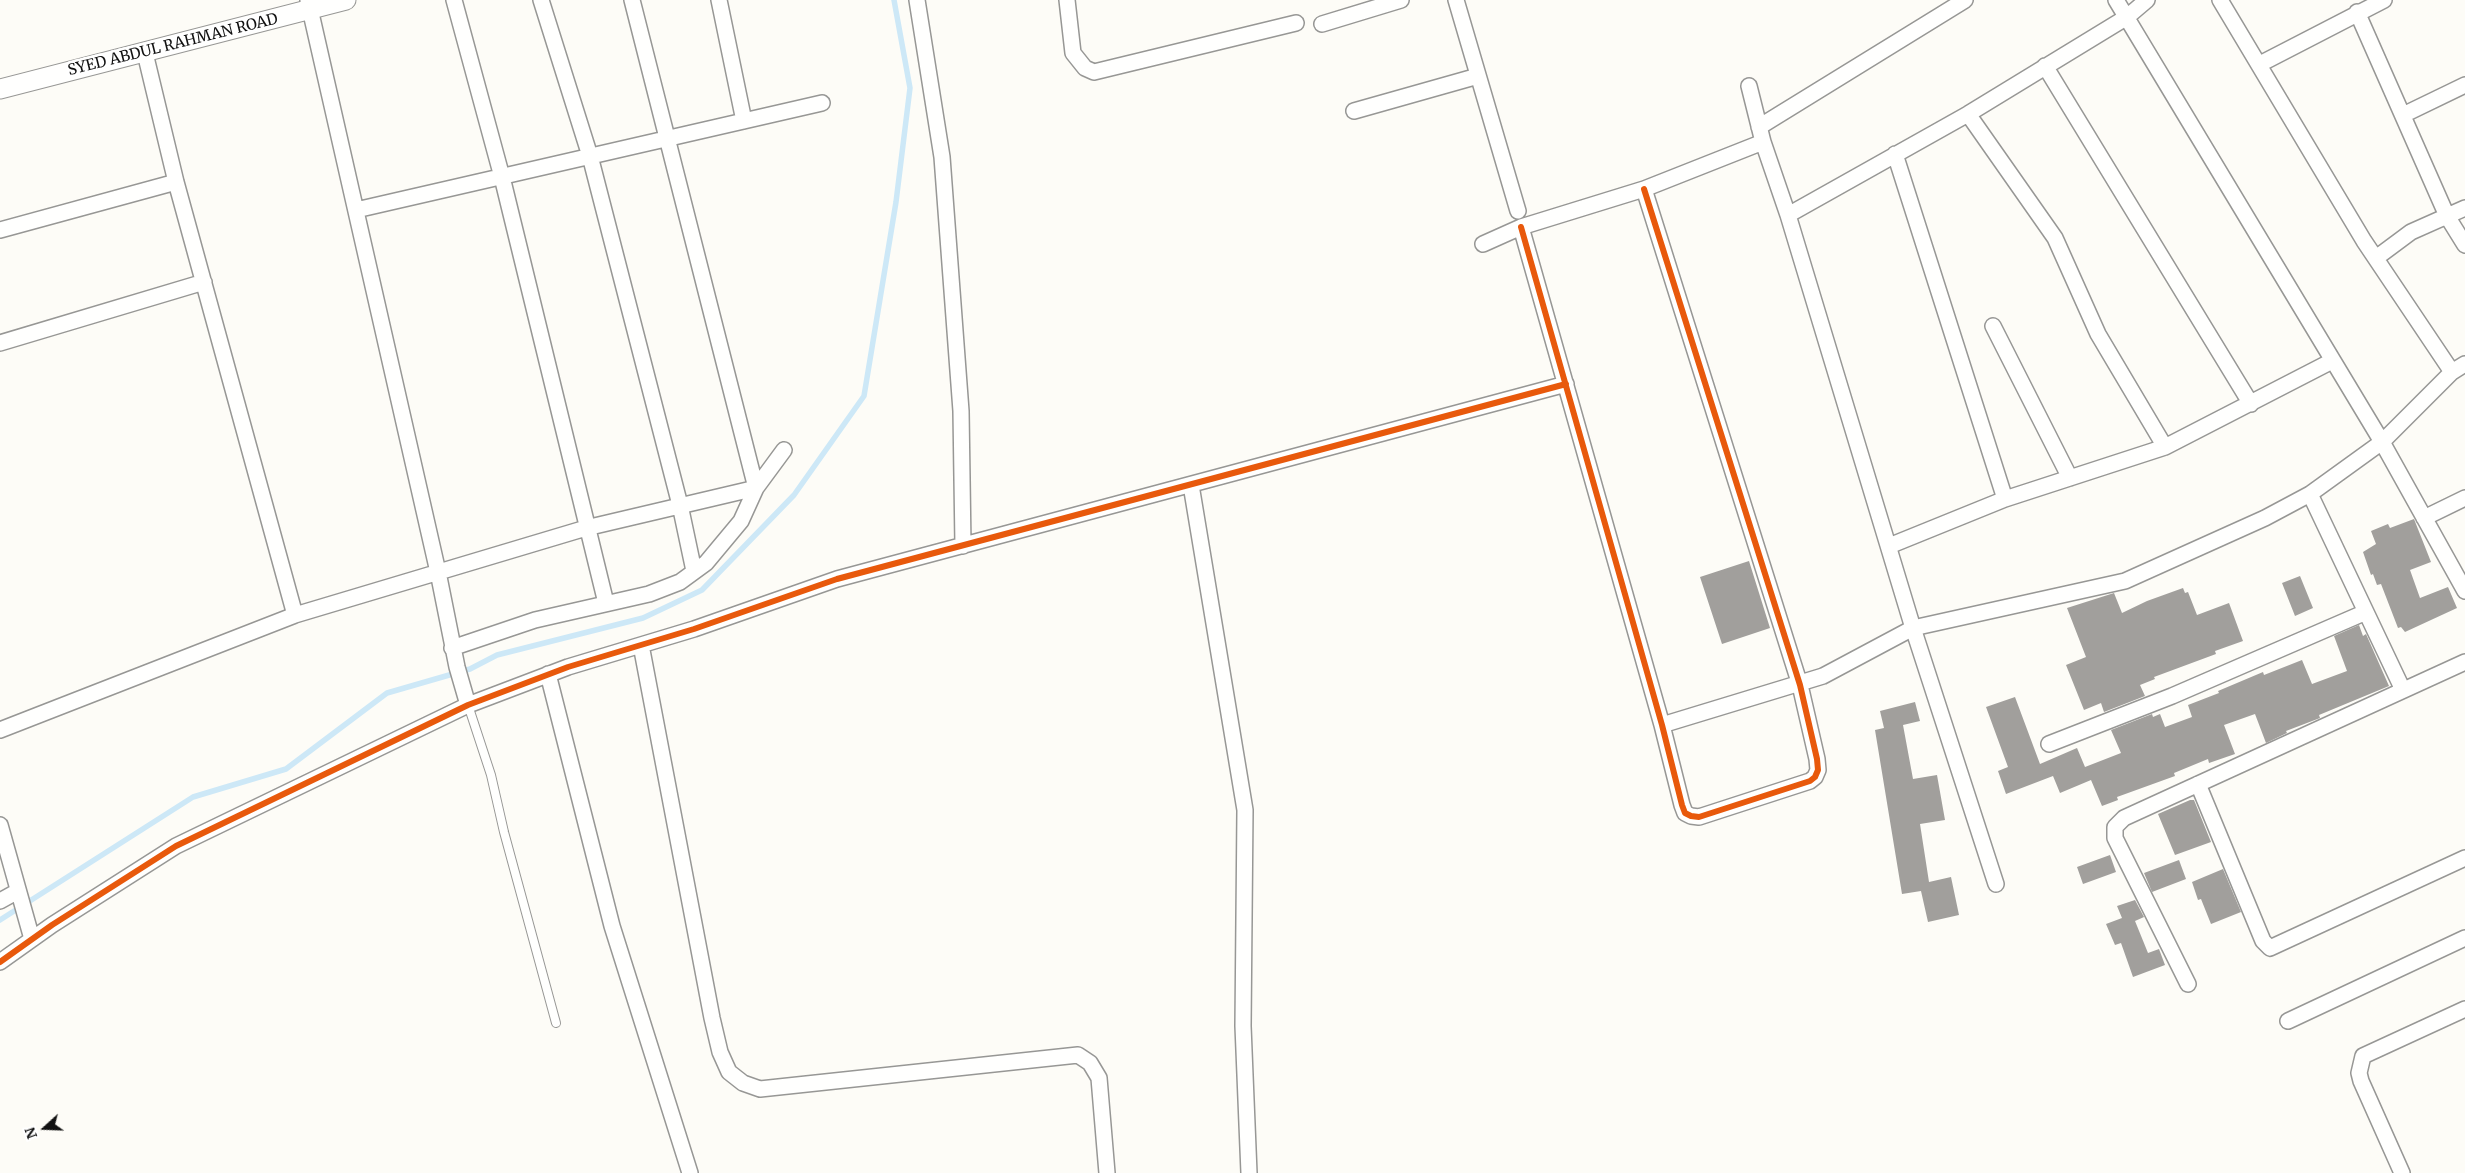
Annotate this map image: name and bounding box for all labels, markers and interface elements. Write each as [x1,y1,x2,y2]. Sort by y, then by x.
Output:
street label: SYED ABDUL RAHMAN ROAD [66,10,280,80]
north arrow [20,1103,70,1153]
text: N [21,1125,41,1141]

